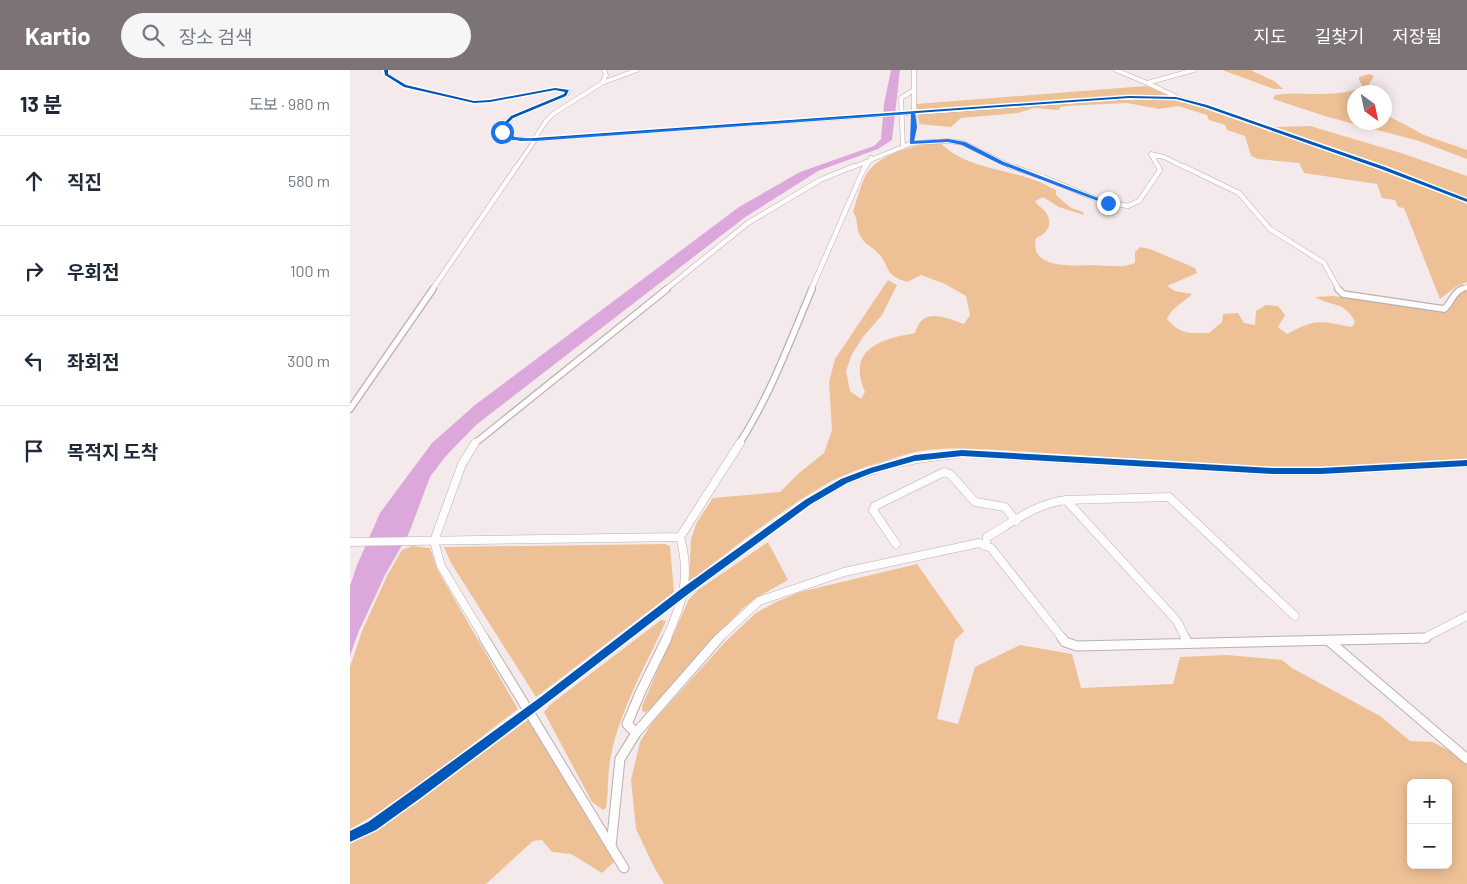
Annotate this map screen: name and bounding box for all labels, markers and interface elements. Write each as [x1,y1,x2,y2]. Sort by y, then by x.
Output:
search box [121,13,471,58]
text: Kartio [25,21,91,50]
icon: search [139,21,167,49]
text: 장소 검색 [179,25,252,48]
text: 지도 [1254,25,1287,47]
text: 길찾기 [1315,25,1364,47]
text: 저장됨 [1392,25,1442,47]
north arrow [1347,85,1392,130]
text: 13 분 [20,91,62,116]
text: 도보 · 980 m [249,94,330,113]
route start [491,121,514,144]
icon: ahead [20,167,48,195]
text: 직진 [67,170,102,193]
text: 580 m [288,171,330,190]
route end [1097,192,1120,215]
icon: right [20,257,48,285]
text: 우회전 [67,260,119,283]
text: 100 m [290,261,330,280]
icon: left [20,347,48,375]
text: 좌회전 [67,350,119,373]
text: 300 m [287,351,330,370]
icon: arrive [20,437,48,465]
text: 목적지 도착 [67,440,158,463]
map controls [1407,779,1452,869]
button: + [1407,779,1452,824]
button: − [1407,824,1452,869]

